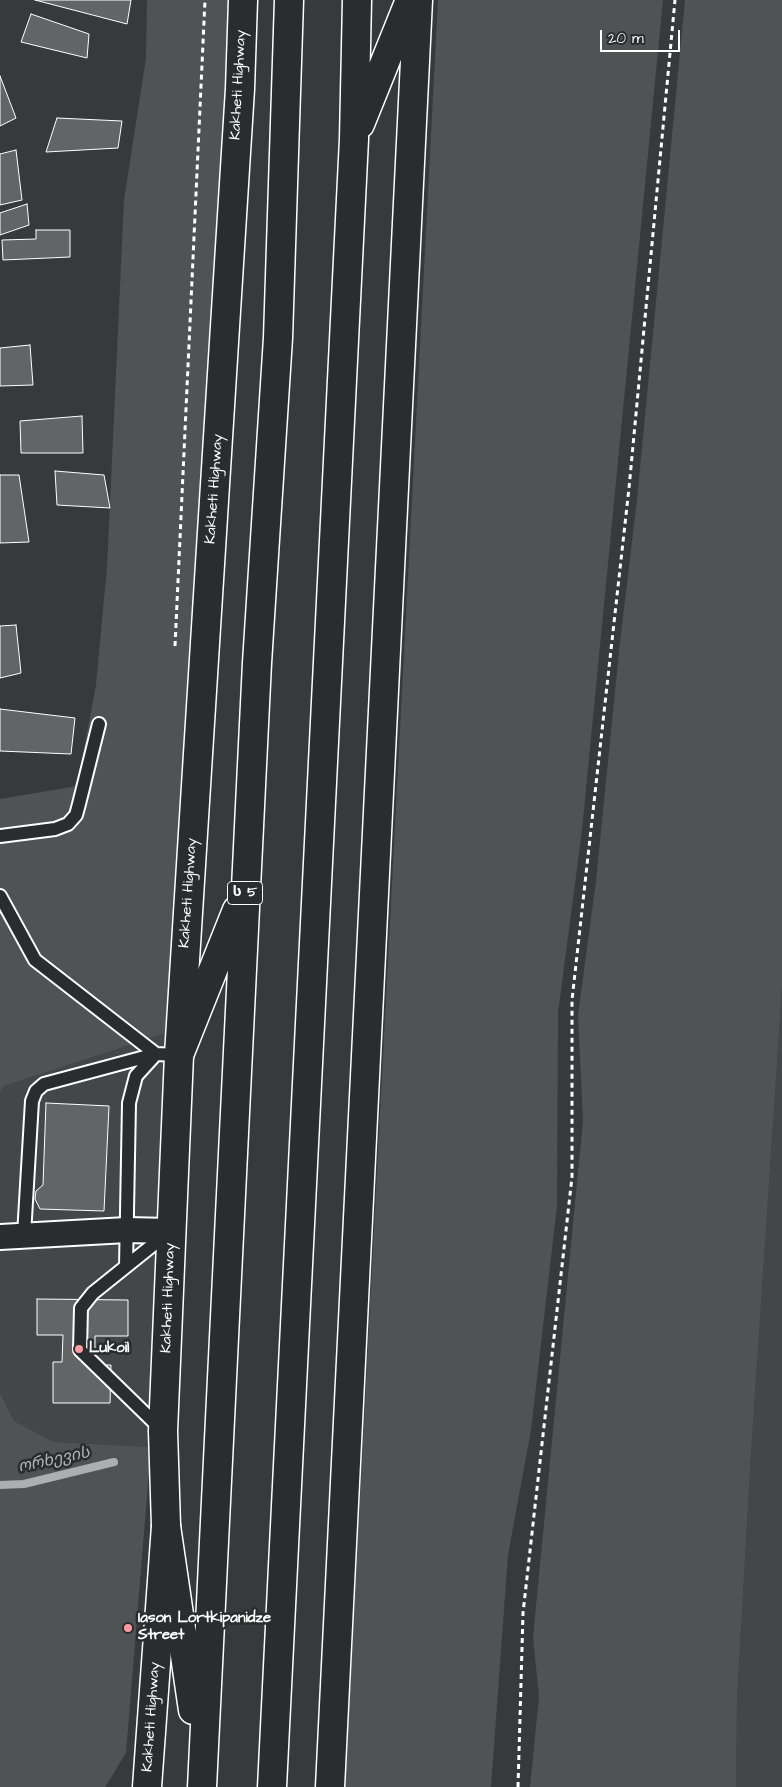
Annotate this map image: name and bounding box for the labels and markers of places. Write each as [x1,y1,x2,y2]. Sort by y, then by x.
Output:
place label: Lukoil [89,1340,129,1358]
marker: Lukoil [73,1343,85,1355]
place label: Iason Lortkipanidze Street [138,1610,271,1645]
marker: Iason Lortkipanidze Street [122,1622,134,1634]

